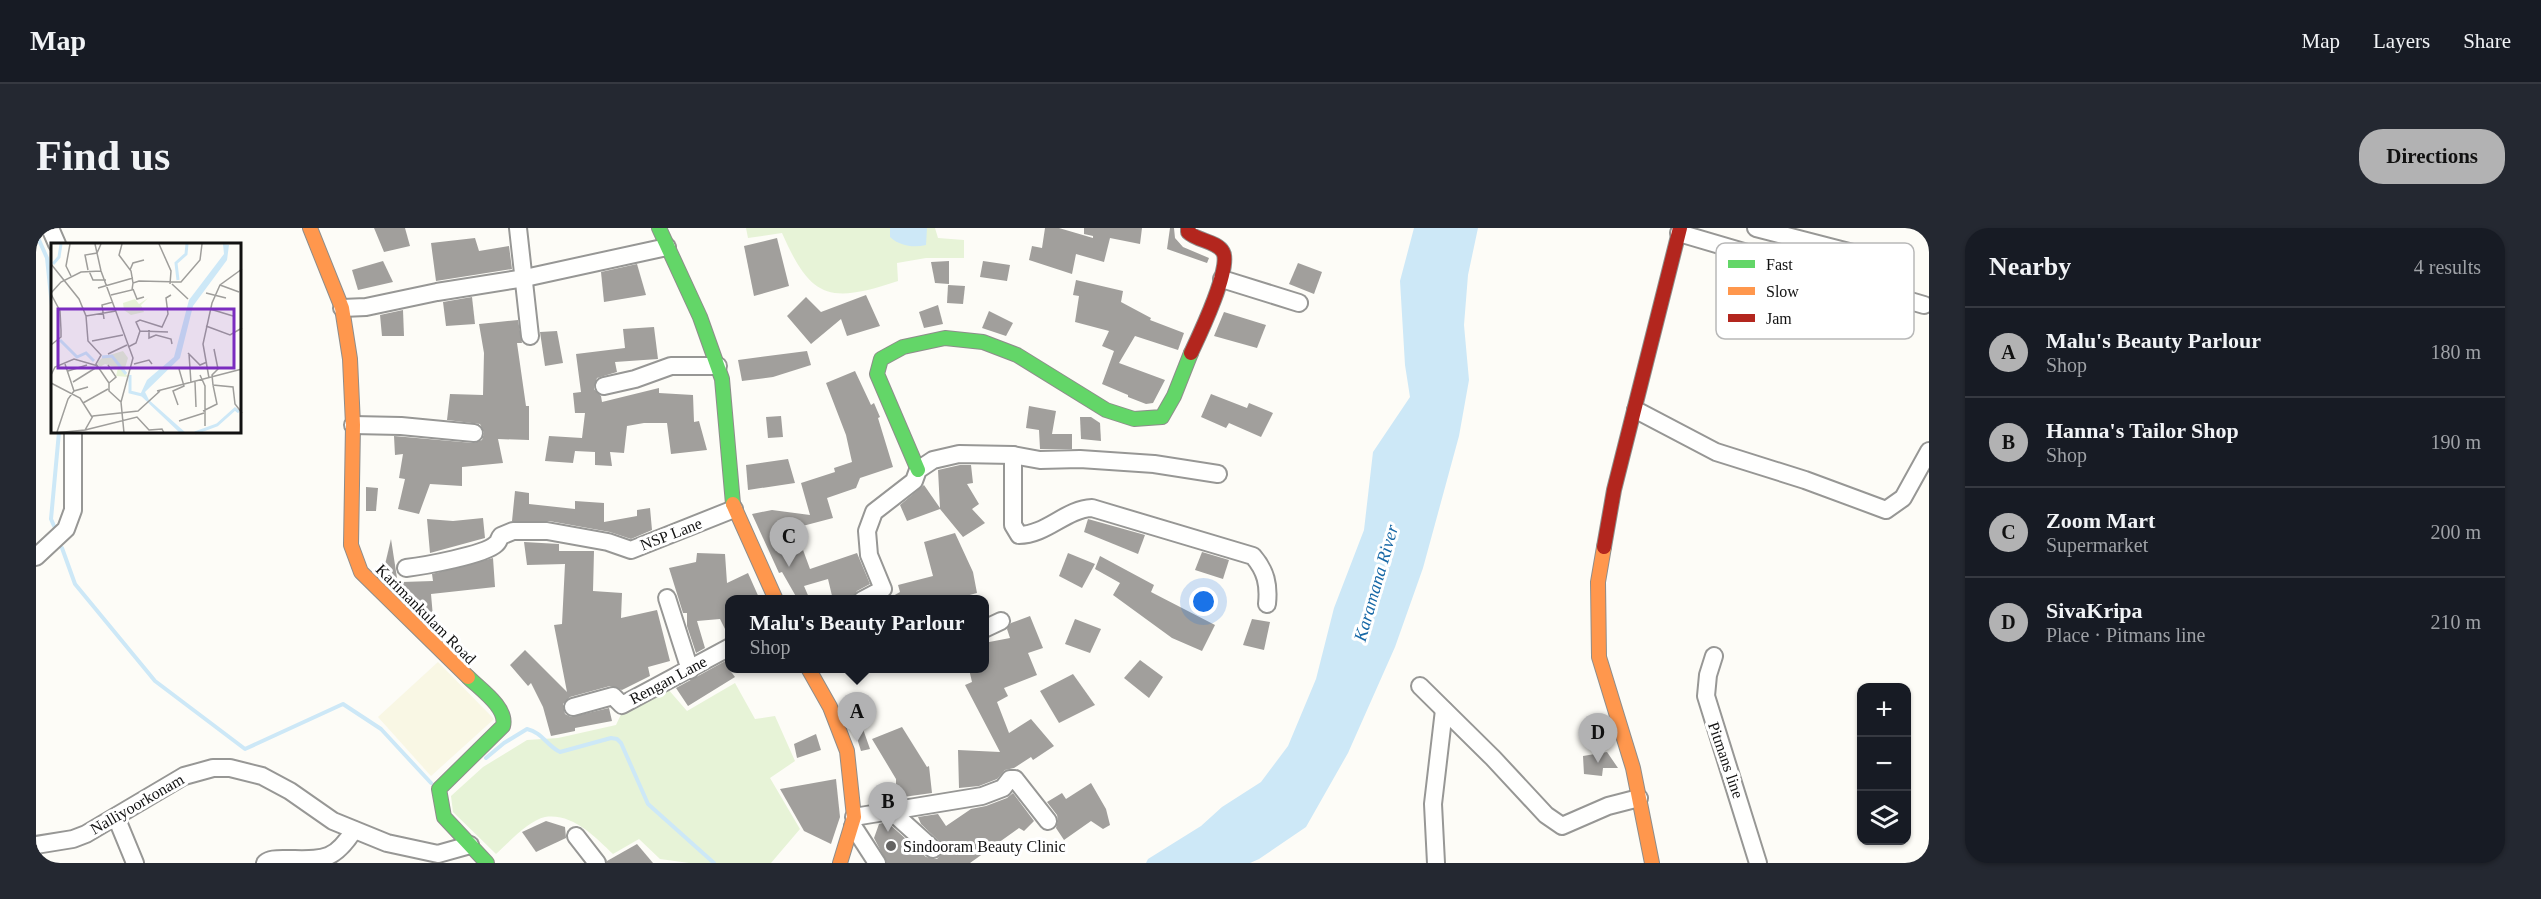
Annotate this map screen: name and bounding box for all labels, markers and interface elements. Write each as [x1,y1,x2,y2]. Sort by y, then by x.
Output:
text: Map [30,25,86,56]
text: Map [2302,29,2340,53]
text: Layers [2373,29,2430,53]
text: Share [2463,29,2511,53]
button: Directions [2359,129,2505,184]
text: Find us [36,133,170,179]
inset map [51,243,242,434]
legend [1716,243,1914,339]
text: Nearby [1989,252,2071,281]
text: Fast [1766,256,1793,273]
text: 4 results [2414,256,2481,278]
text: Slow [1766,283,1799,300]
text: Jam [1766,310,1792,327]
text: Malu's Beauty Parlour [2046,328,2261,353]
text: A [2001,341,2016,363]
text: 180 m [2430,341,2481,363]
text: Shop [2046,354,2087,376]
text: Hanna's Tailor Shop [2046,418,2239,443]
text: B [2002,431,2015,453]
text: 190 m [2430,431,2481,453]
text: Shop [2046,444,2087,466]
text: Zoom Mart [2046,508,2155,533]
street label: NSP Lane [638,514,704,554]
pin: C [770,518,808,567]
water label: Karamana River [1350,521,1402,645]
text: C [2001,521,2016,543]
text: 200 m [2430,521,2481,543]
text: Supermarket [2046,534,2148,556]
street label: Karimankulam Road [373,561,479,667]
your location [1189,587,1218,616]
popup [725,595,989,673]
text: SivaKripa [2046,598,2143,623]
text: Malu's Beauty Parlour [749,610,965,635]
text: D [2001,611,2016,633]
text: 210 m [2430,611,2481,633]
text: Place · Pitmans line [2046,624,2205,646]
text: Shop [749,636,791,658]
street label: Rengan Lane [627,653,710,708]
map controls [1857,683,1911,845]
button: + [1857,683,1911,737]
pin: A [838,692,876,742]
pin: D [1578,714,1618,763]
street label: Pitmans line [1705,720,1747,800]
button: − [1857,737,1911,791]
street label: Nalliyoorkonam [87,770,188,838]
pin: B [868,782,908,832]
button: layers [1857,791,1911,845]
place label: Sindooram Beauty Clinic [903,838,1066,856]
marker: Sindooram Beauty Clinic [884,839,898,853]

